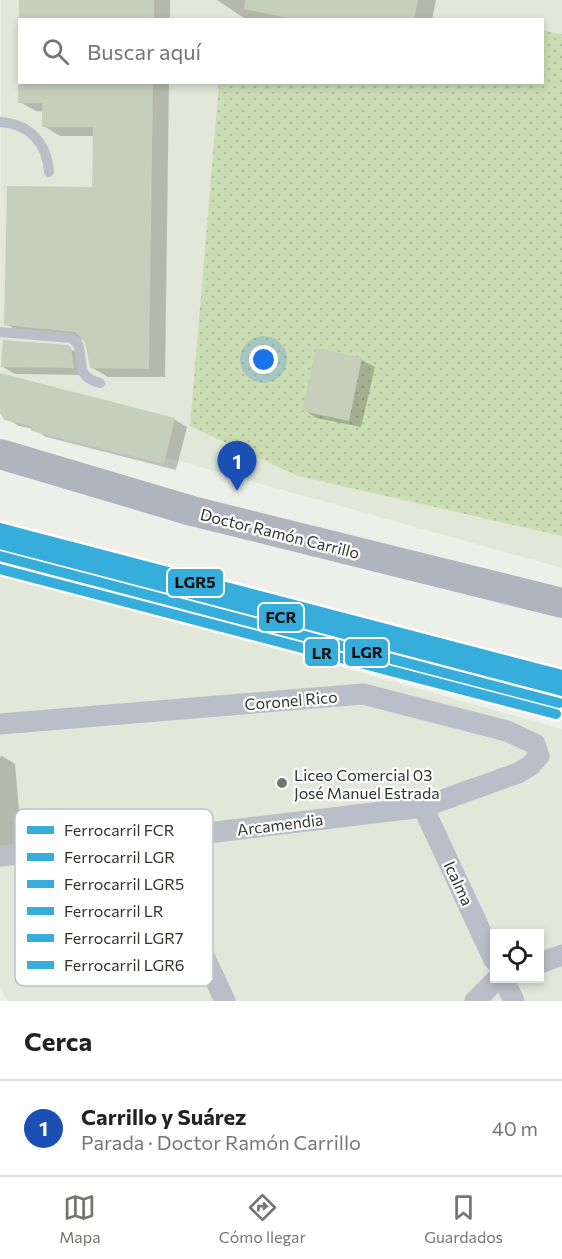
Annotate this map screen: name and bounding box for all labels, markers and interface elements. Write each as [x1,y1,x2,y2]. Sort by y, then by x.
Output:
search box [18,18,544,84]
icon: search [39,35,72,68]
text: Buscar aquí [87,38,201,65]
your location [249,345,278,374]
pin: 1 [218,442,256,491]
street label: Doctor Ramón Carrillo [198,504,362,562]
line badge: LGR5 [167,568,224,597]
text: LGR5 [174,572,216,591]
line badge: FCR [258,603,304,632]
text: FCR [265,607,297,626]
line badge: LR [304,638,339,667]
line badge: LGR [344,638,389,667]
text: LGR [351,642,383,661]
text: LR [312,643,332,662]
street label: Coronel Rico [244,686,338,714]
place label: Liceo Comercial 03 José Manuel Estrada [294,765,440,802]
marker: Liceo Comercial 03 José Manuel Estrada [275,776,289,790]
legend [15,809,213,986]
street label: Arcamendia [236,809,324,839]
text: Ferrocarril FCR [64,820,175,839]
text: Ferrocarril LGR [64,847,175,866]
street label: Icalma [440,858,478,908]
text: Ferrocarril LGR5 [64,874,184,893]
text: Ferrocarril LR [64,901,164,920]
text: Ferrocarril LGR7 [64,928,183,947]
map controls [490,929,544,983]
button: locate [490,929,544,983]
text: Ferrocarril LGR6 [64,955,184,974]
text: Cerca [24,1025,92,1056]
text: Carrillo y Suárez [81,1103,246,1130]
text: 1 [39,1116,48,1140]
text: 40 m [492,1116,538,1140]
text: Parada · Doctor Ramón Carrillo [81,1130,361,1154]
tab: Mapa [59,1191,101,1246]
tab: Cómo llegar [219,1191,306,1246]
tab: Guardados [424,1191,503,1246]

